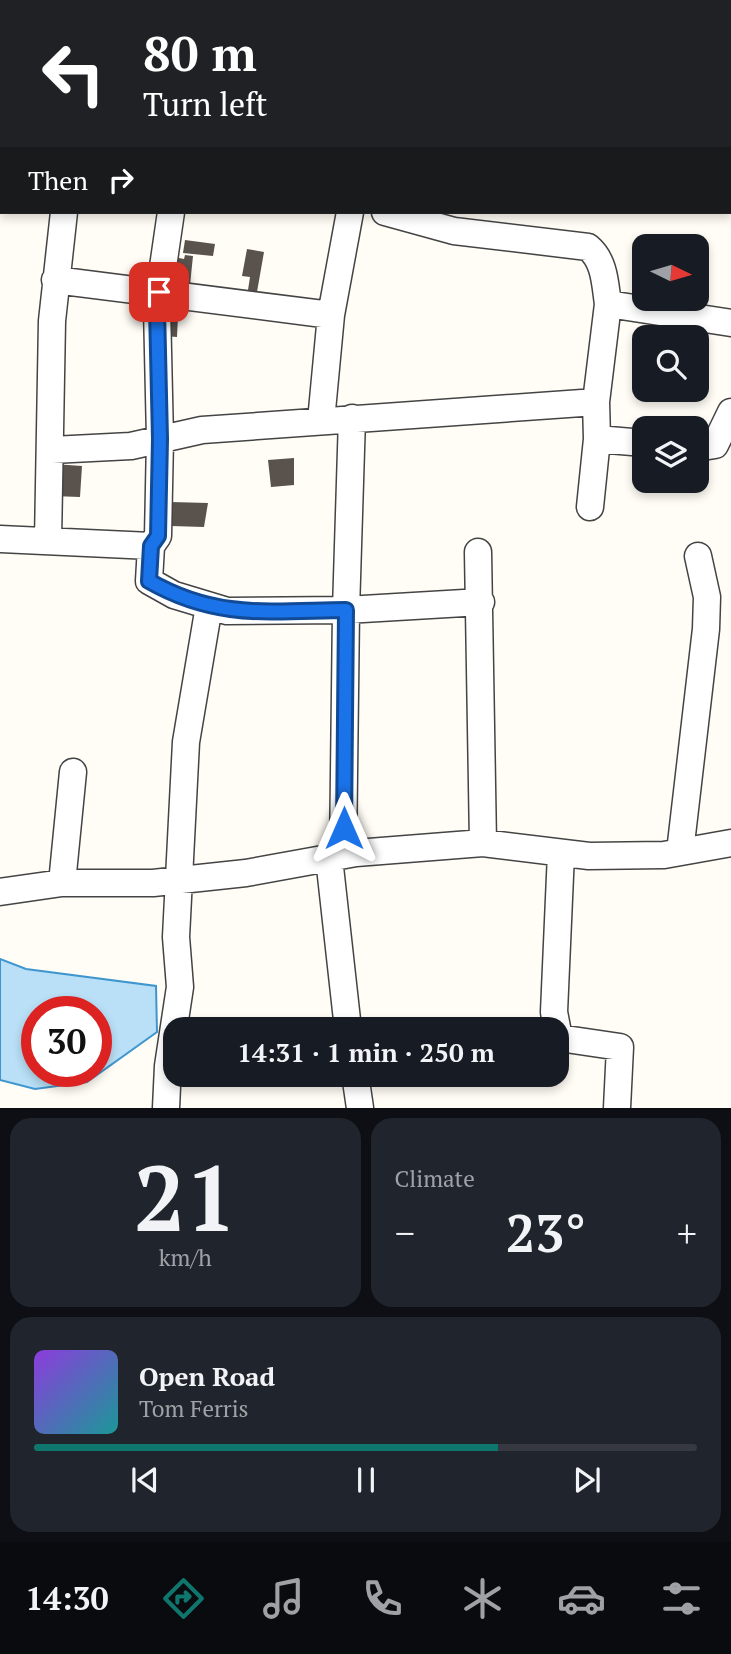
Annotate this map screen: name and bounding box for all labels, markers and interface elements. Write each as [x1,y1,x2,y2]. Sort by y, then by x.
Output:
text: 80 m [143,20,257,85]
icon: left [28,28,119,119]
text: Turn left [143,83,267,125]
icon: right [102,161,140,199]
text: Then [28,163,88,197]
north arrow [632,234,709,312]
map controls [632,234,709,493]
pin [129,262,189,322]
icon: arrive [140,273,178,311]
button: search [632,325,709,402]
button: layers [632,416,709,493]
position arrow [307,791,381,865]
speed limit sign: 30 [21,996,112,1087]
text: 14:31 · 1 min · 250 m [237,1035,495,1069]
text: 21 [134,1136,237,1257]
text: Climate [395,1163,475,1194]
text: 23° [506,1198,586,1267]
text: − [395,1208,415,1258]
text: + [677,1208,697,1258]
text: km/h [159,1242,212,1273]
text: Open Road [139,1359,275,1393]
text: Tom Ferris [139,1393,249,1424]
icon: previous [126,1461,164,1499]
icon: pause [347,1461,385,1499]
icon: next [568,1461,606,1499]
icon: directions [159,1574,208,1623]
icon: music [259,1574,308,1623]
icon: phone [358,1574,407,1623]
icon: climate [458,1574,507,1623]
icon: car [557,1574,606,1623]
icon: filters [657,1574,706,1623]
text: 14:30 [25,1577,109,1619]

